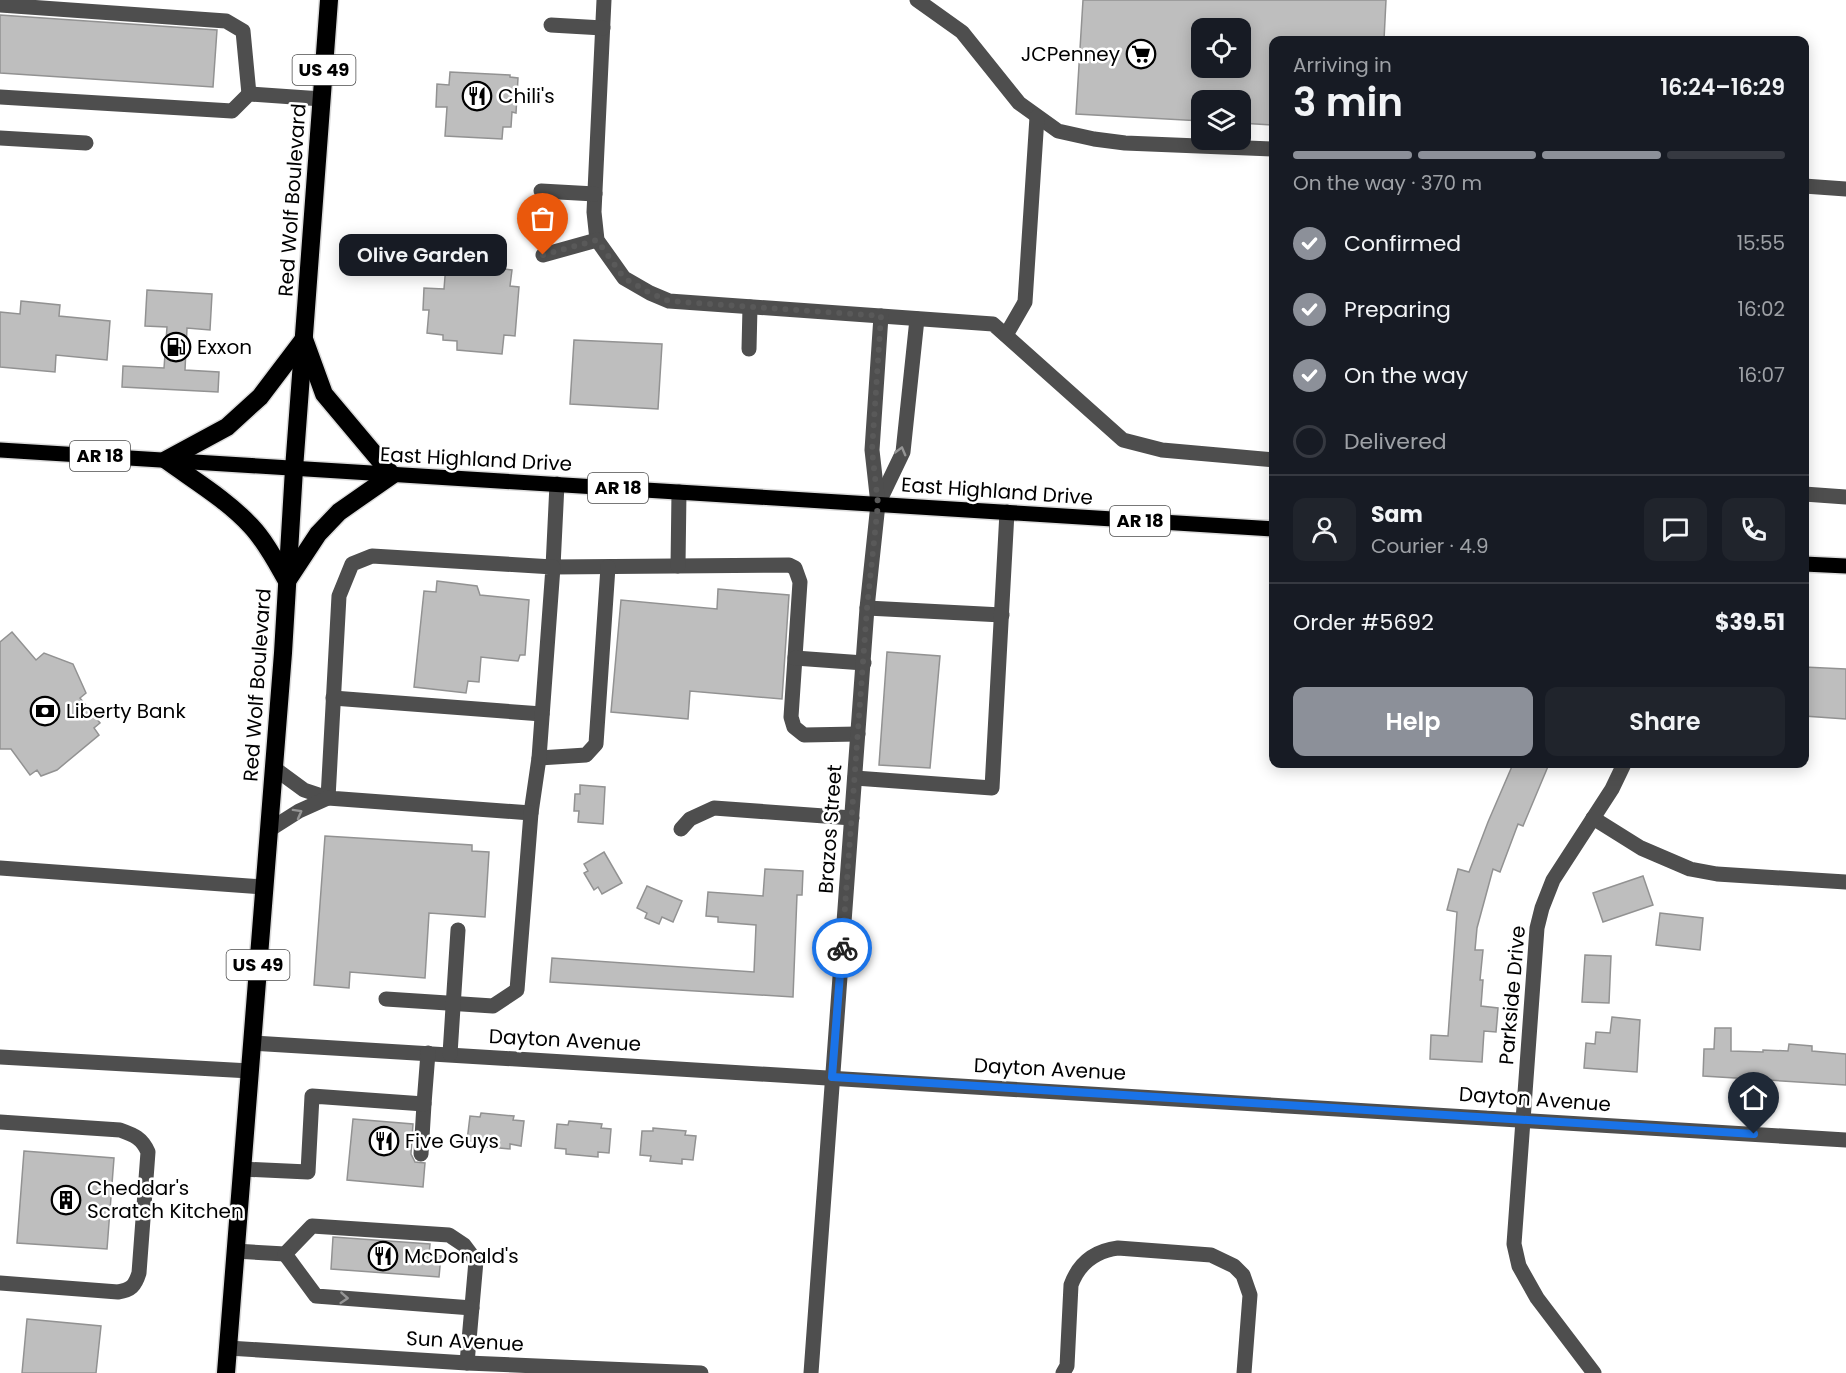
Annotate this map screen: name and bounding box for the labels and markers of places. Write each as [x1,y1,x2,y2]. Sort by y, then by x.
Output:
supermarket icon: JCPenney [1125,38,1157,70]
place label: JCPenney [1021,40,1120,68]
restaurant icon: Chili's [461,80,493,112]
place label: Chili's [498,82,555,110]
pin [517,193,568,255]
callout: Olive Garden [339,234,507,276]
fuel station icon: Exxon [160,331,192,363]
place label: Exxon [197,333,252,361]
bank icon: Liberty Bank [29,695,61,727]
place label: Liberty Bank [66,697,186,725]
pin [1728,1072,1779,1134]
restaurant icon: Five Guys [368,1125,400,1157]
place label: Five Guys [405,1127,499,1155]
place label: Cheddar's Scratch Kitchen [87,1174,244,1225]
building icon: Cheddar's Scratch Kitchen [50,1184,82,1216]
restaurant icon: McDonald's [367,1240,399,1272]
place label: McDonald's [404,1242,519,1270]

